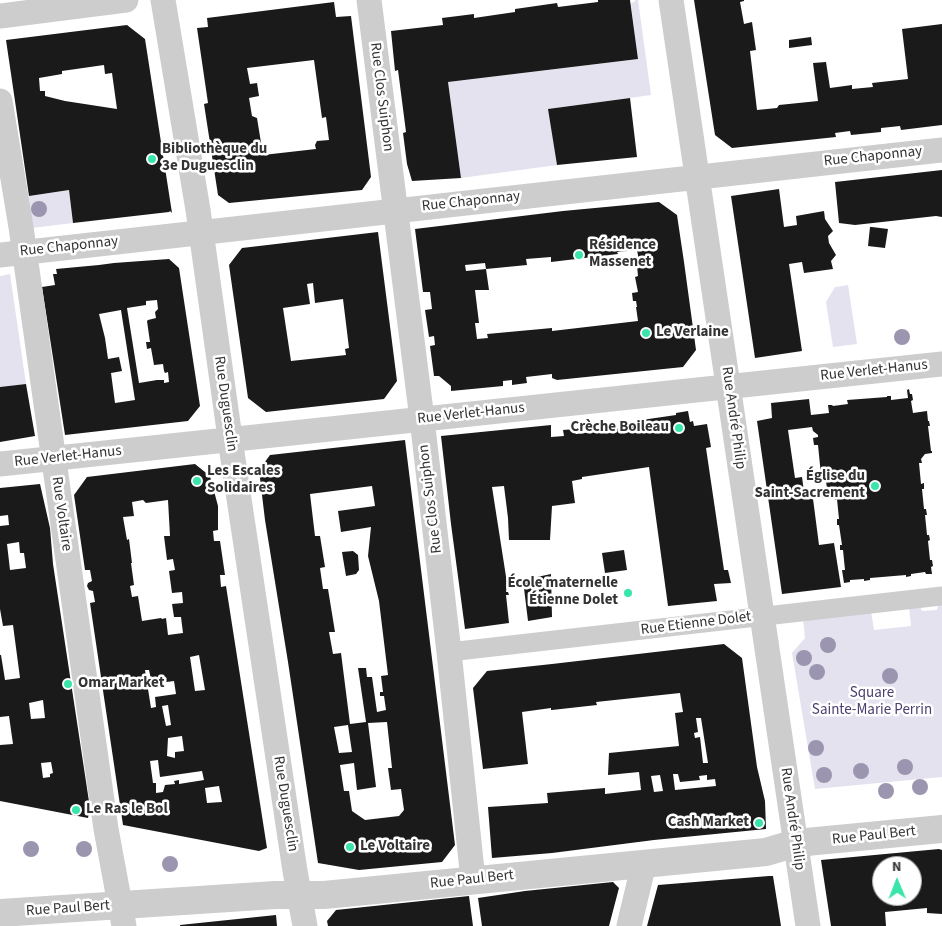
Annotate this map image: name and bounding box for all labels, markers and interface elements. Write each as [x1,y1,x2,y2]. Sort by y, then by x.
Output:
street label: Rue Clos Suiphon [365,42,397,152]
place label: Bibliothèque du 3e Duguesclin [162,141,267,176]
street label: Rue Chaponnay [823,143,923,171]
marker: Bibliothèque du 3e Duguesclin [146,153,158,165]
street label: Rue Chaponnay [421,188,521,216]
street label: Rue Chaponnay [19,233,119,261]
place label: Résidence Massenet [589,237,656,272]
marker: Résidence Massenet [573,249,585,261]
place label: Le Verlaine [656,324,729,342]
marker: Le Verlaine [640,327,652,339]
street label: Rue Duguesclin [209,355,241,453]
street label: Rue Verlet-Hanus [819,356,929,386]
street label: Rue André Philip [717,366,749,470]
street label: Rue Verlet-Hanus [416,399,526,429]
place label: Crèche Boileau [570,419,669,437]
marker: Crèche Boileau [673,422,685,434]
street label: Rue Verlet-Hanus [13,442,123,472]
street label: Rue Clos Suiphon [415,444,447,554]
place label: Les Escales Solidaires [207,463,280,498]
place label: Église du Saint-Sacrement [754,468,865,503]
marker: Les Escales Solidaires [191,475,203,487]
street label: Rue Voltaire [47,476,75,552]
marker: Église du Saint-Sacrement [869,480,881,492]
place label: École maternelle Étienne Dolet [508,575,618,610]
marker: École maternelle Étienne Dolet [622,587,634,599]
street label: Rue Etienne Dolet [640,608,752,640]
place label: Omar Market [78,675,164,693]
marker: Omar Market [62,678,74,690]
park label: Square Sainte-Marie Perrin [812,685,932,720]
street label: Rue Duguesclin [269,755,301,853]
street label: Rue André Philip [776,767,808,871]
place label: Le Ras le Bol [86,801,168,819]
marker: Le Ras le Bol [70,804,82,816]
place label: Cash Market [668,814,749,832]
marker: Cash Market [753,817,765,829]
street label: Rue Paul Bert [831,823,917,849]
place label: Le Voltaire [360,838,430,856]
marker: Le Voltaire [344,841,356,853]
north arrow [872,856,922,906]
text: N [892,857,902,877]
street label: Rue Paul Bert [429,867,515,893]
street label: Rue Paul Bert [25,897,111,921]

